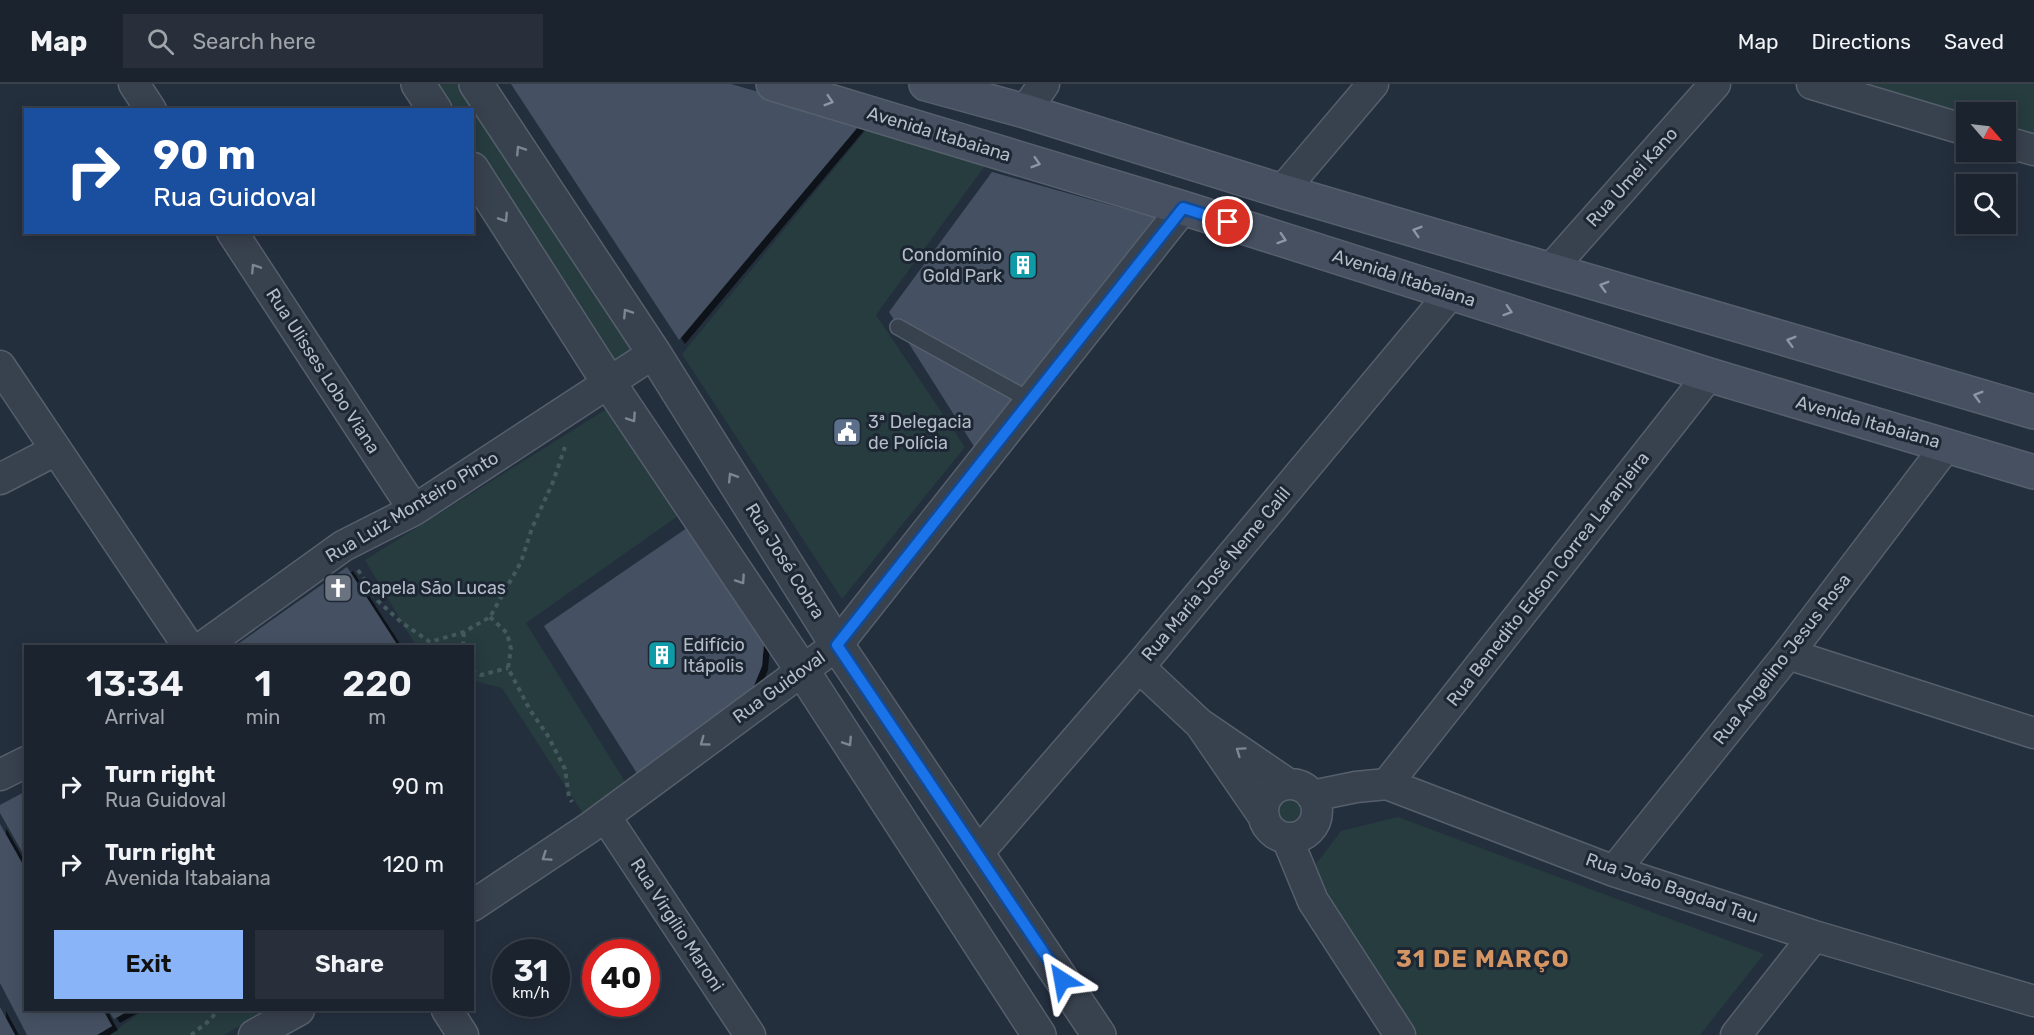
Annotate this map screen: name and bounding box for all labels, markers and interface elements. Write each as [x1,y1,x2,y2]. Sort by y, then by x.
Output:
search box [123,14,543,68]
text: Map [30,25,87,58]
icon: search [144,25,177,58]
text: Search here [192,28,316,55]
text: Map [1738,29,1779,54]
text: Directions [1812,29,1911,54]
text: Saved [1944,29,2004,54]
one-way arrow [823,94,834,106]
street label: Avenida Itabaiana [864,102,1014,166]
north arrow [1956,102,2016,162]
map controls [1956,102,2016,234]
street label: Rua Umei Kano [1582,123,1682,231]
text: 90 m [153,130,256,180]
icon: right [54,132,132,210]
one-way arrow [516,146,527,157]
one-way arrow [1030,156,1041,169]
button: search [1956,174,2016,234]
text: Rua Guidoval [153,181,317,213]
pin [1202,196,1253,247]
icon: arrive [1211,205,1244,238]
one-way arrow [497,212,508,223]
one-way arrow [1412,226,1423,238]
one-way arrow [1276,232,1287,245]
place label: Condomínio Gold Park [902,244,1003,287]
street label: Avenida Itabaiana [1330,244,1478,312]
building icon: Condomínio Gold Park [1007,249,1039,281]
one-way arrow [251,264,263,274]
one-way arrow [1599,281,1609,293]
street label: Rua Ulisses Lobo Viana [261,284,385,458]
one-way arrow [1502,304,1513,316]
one-way arrow [623,309,635,319]
one-way arrow [1786,336,1797,348]
street label: Avenida Itabaiana [1793,391,1943,453]
one-way arrow [1973,391,1984,403]
one-way arrow [625,411,636,422]
place label: 3ª Delegacia de Polícia [868,411,972,454]
public building icon: 3ª Delegacia de Polícia [831,416,863,448]
street label: Rua Luiz Monteiro Pinto [322,447,502,567]
street label: Rua Benedito Edson Correa Laranjeira [1442,447,1654,711]
one-way arrow [728,473,739,484]
street label: Rua Maria José Neme Calil [1137,483,1295,665]
street label: Rua José Cobra [741,499,829,623]
street label: Rua Angelino Jesus Rosa [1708,569,1856,749]
church icon: Capela São Lucas [322,572,354,604]
one-way arrow [734,573,745,584]
place label: Capela São Lucas [359,577,506,599]
place label: Edifício Itápolis [683,634,745,677]
building icon: Edifício Itápolis [646,639,678,671]
street label: Rua Guidoval [728,646,830,728]
text: 13:34 [86,662,184,705]
text: 1 [254,662,272,705]
text: 220 [342,662,412,705]
text: Arrival [105,705,165,729]
text: min [246,705,280,729]
text: m [368,705,386,729]
one-way arrow [699,735,710,746]
one-way arrow [841,736,853,746]
one-way arrow [1235,747,1246,758]
text: Turn right [105,761,215,788]
icon: right [54,770,87,803]
text: 90 m [392,773,444,800]
text: Rua Guidoval [105,788,226,812]
text: Turn right [105,839,215,866]
icon: right [54,848,87,881]
street label: Rua João Bagdad Tau [1583,848,1761,928]
one-way arrow [542,850,553,861]
text: 120 m [383,851,444,878]
street label: Rua Virgílio Maroni [626,854,728,996]
text: Avenida Itabaiana [105,866,271,890]
button: Exit [54,930,243,999]
button: Share [255,930,444,999]
speed limit sign: 40 [582,939,660,1017]
district label: 31 DE MARÇO [1396,945,1570,973]
position arrow [1030,948,1094,1012]
text: 31 [514,953,548,989]
text: km/h [512,984,550,1002]

